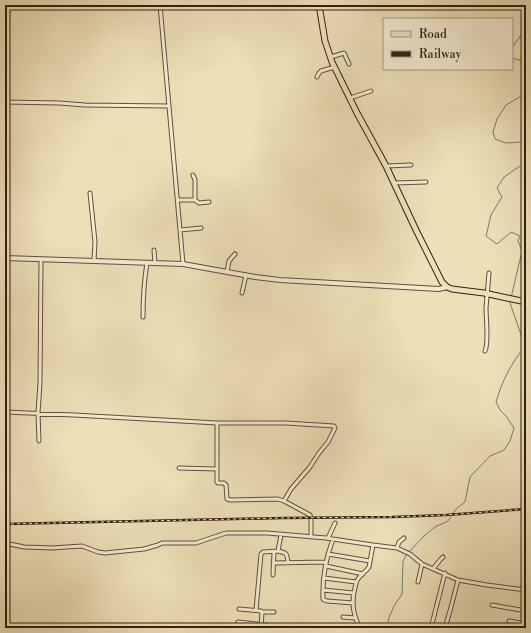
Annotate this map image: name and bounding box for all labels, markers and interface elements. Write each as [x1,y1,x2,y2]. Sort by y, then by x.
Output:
legend [383,18,513,70]
text: Road [419,27,447,42]
text: Railway [419,47,461,62]

